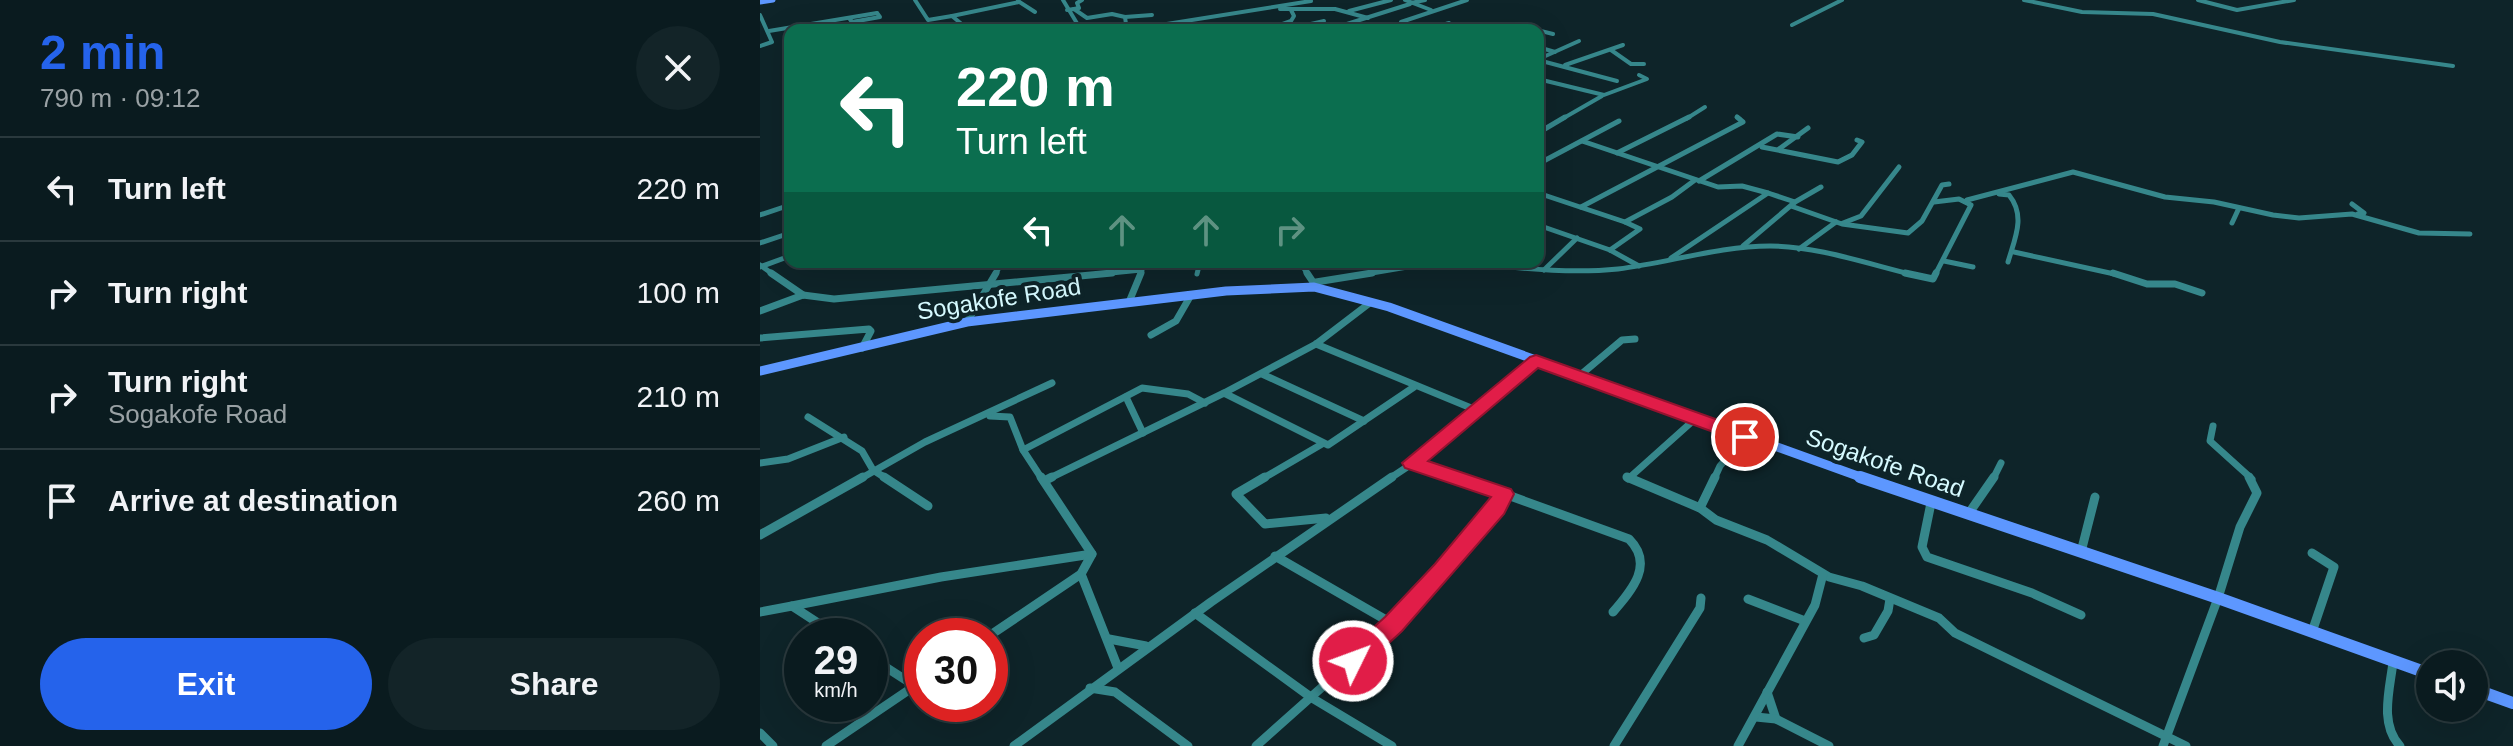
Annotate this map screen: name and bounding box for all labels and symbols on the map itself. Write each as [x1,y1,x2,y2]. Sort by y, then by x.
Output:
street label: Sogakofe Road [915,272,1083,325]
pin [1711,403,1779,471]
street label: Sogakofe Road [1803,423,1968,502]
speed limit sign: 30 [904,618,1008,722]
position arrow [1311,619,1395,703]

